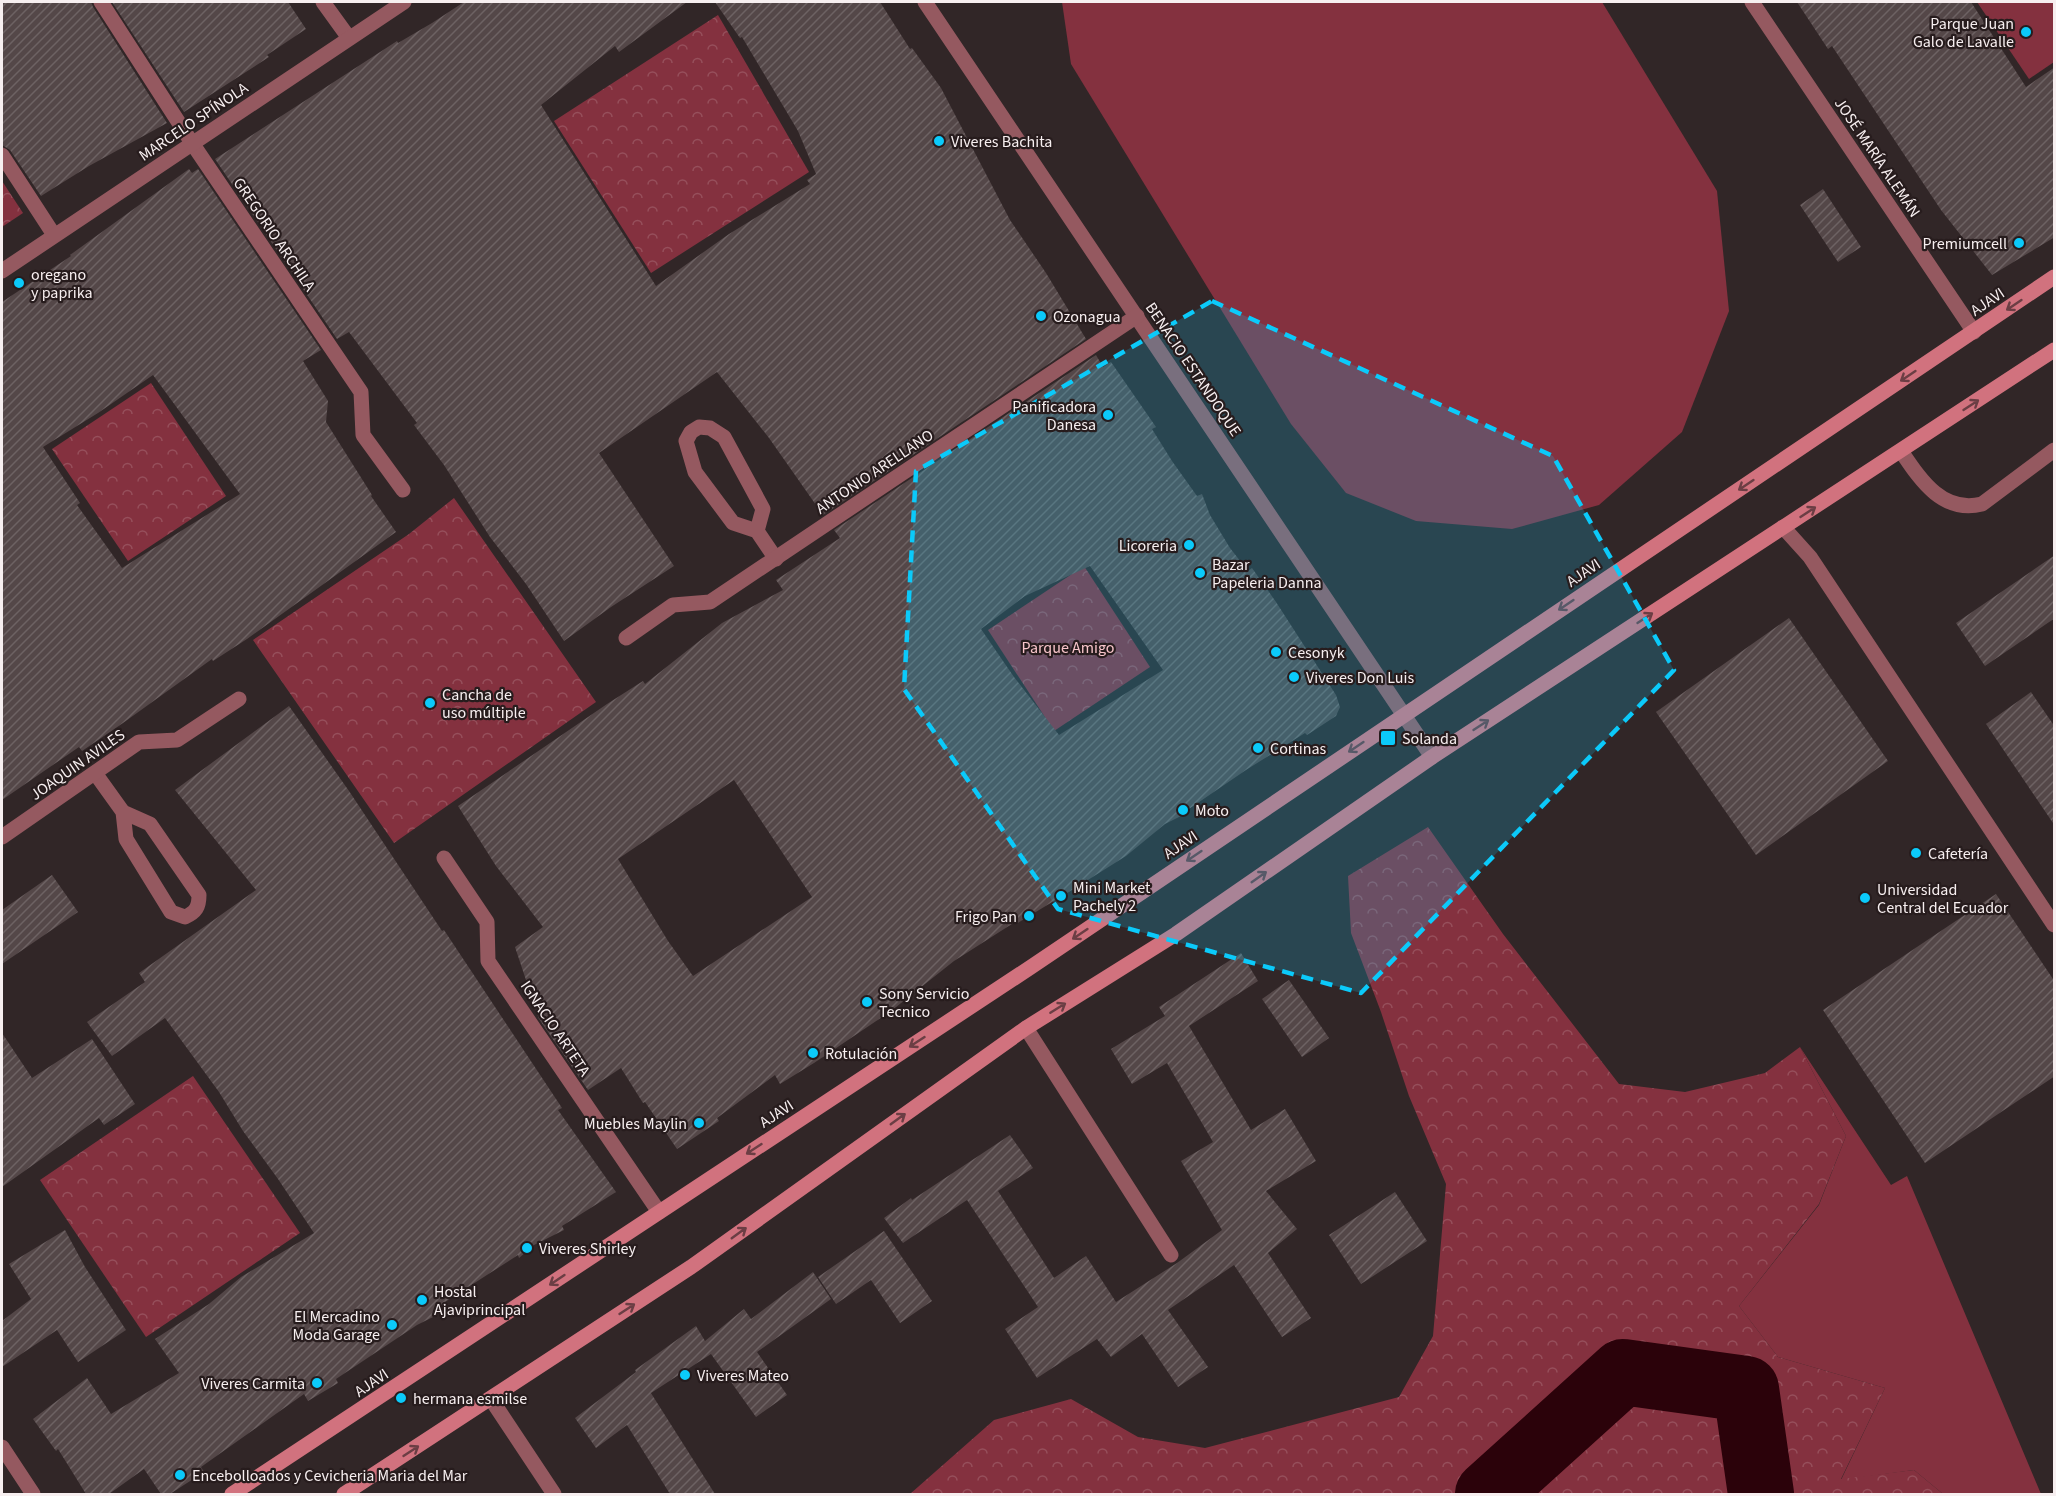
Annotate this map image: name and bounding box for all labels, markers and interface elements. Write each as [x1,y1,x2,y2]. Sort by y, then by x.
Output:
place label: Parque Juan Galo de Lavalle [1913,13,2014,53]
marker: Parque Juan Galo de Lavalle [2019,25,2033,39]
street label: MARCELO SPÍNOLA [135,77,253,167]
street label: JOSÉ MARÍA ALEMÁN [1829,94,1925,222]
place label: Viveres Bachita [951,131,1052,153]
marker: Viveres Bachita [932,134,946,148]
street label: GREGORIO ARCHILA [228,173,321,296]
place label: Premiumcell [1922,233,2007,255]
marker: Premiumcell [2012,236,2026,250]
place label: oregano y paprika [31,264,93,304]
marker: oregano y paprika [12,276,26,290]
street label: AJAVI [1966,282,2009,321]
street label: BENACIO ESTANDOQUE [1140,298,1246,441]
one-way arrow [2007,299,2023,311]
place label: Ozonagua [1053,306,1120,328]
marker: Ozonagua [1034,309,1048,323]
one-way arrow [1900,371,1917,383]
place label: Panificadora Danesa [1012,396,1096,436]
one-way arrow [1962,399,1979,411]
marker: Panificadora Danesa [1101,408,1115,422]
street label: ANTONIO ARELLANO [811,424,938,519]
one-way arrow [1738,479,1754,491]
one-way arrow [1799,505,1816,517]
place label: Licoreria [1119,535,1177,557]
marker: Licoreria [1182,538,1196,552]
street label: AJAVI [1562,553,1605,592]
place label: Bazar Papeleria Danna [1212,554,1322,594]
marker: Bazar Papeleria Danna [1193,566,1207,580]
one-way arrow [1559,599,1575,611]
one-way arrow [1636,612,1653,625]
park label: Parque Amigo [1022,637,1114,659]
place label: Cesonyk [1288,642,1345,664]
marker: Cesonyk [1269,645,1283,659]
place label: Viveres Don Luis [1306,667,1414,689]
marker: Viveres Don Luis [1287,670,1301,684]
place label: Cancha de uso múltiple [442,684,526,724]
marker: Cancha de uso múltiple [423,696,437,710]
one-way arrow [1473,719,1489,731]
street label: JOAQUIN AVILES [26,724,129,806]
place label: Solanda [1402,728,1457,750]
marker: Solanda [1379,729,1397,747]
place label: Cortinas [1270,738,1327,760]
marker: Cortinas [1251,741,1265,755]
one-way arrow [1348,741,1364,753]
place label: Moto [1195,800,1229,822]
marker: Moto [1176,803,1190,817]
street label: AJAVI [1159,825,1202,864]
place label: Cafetería [1928,843,1988,865]
marker: Cafetería [1909,846,1923,860]
one-way arrow [1187,850,1203,862]
one-way arrow [1250,871,1266,883]
place label: Mini Market Pachely 2 [1073,877,1151,917]
place label: Universidad Central del Ecuador [1877,879,2009,919]
marker: Mini Market Pachely 2 [1054,889,1068,903]
marker: Universidad Central del Ecuador [1858,891,1872,905]
place label: Frigo Pan [955,906,1017,928]
marker: Frigo Pan [1022,909,1036,923]
one-way arrow [1072,928,1088,940]
street label: IGNACIO ARTETA [515,976,596,1081]
place label: Sony Servicio Tecnico [879,983,969,1023]
marker: Sony Servicio Tecnico [860,995,874,1009]
one-way arrow [1049,1001,1066,1014]
one-way arrow [909,1036,926,1049]
place label: Rotulación [825,1043,897,1065]
marker: Rotulación [806,1046,820,1060]
street label: AJAVI [755,1094,798,1133]
place label: Muebles Maylin [584,1113,687,1135]
one-way arrow [889,1113,905,1126]
marker: Muebles Maylin [692,1116,706,1130]
one-way arrow [746,1143,763,1156]
one-way arrow [730,1227,747,1239]
place label: Viveres Shirley [539,1238,637,1260]
marker: Viveres Shirley [520,1241,534,1255]
one-way arrow [549,1274,565,1286]
place label: Hostal Ajaviprincipal [434,1281,525,1321]
marker: Hostal Ajaviprincipal [415,1293,429,1307]
one-way arrow [618,1303,635,1316]
place label: El Mercadino Moda Garage [293,1306,380,1346]
marker: El Mercadino Moda Garage [385,1318,399,1332]
street label: AJAVI [350,1363,393,1402]
place label: Viveres Mateo [697,1365,789,1387]
marker: Viveres Mateo [678,1368,692,1382]
place label: Viveres Carmita [201,1373,305,1395]
marker: Viveres Carmita [310,1376,324,1390]
place label: hermana esmilse [413,1388,527,1410]
marker: hermana esmilse [394,1391,408,1405]
one-way arrow [402,1445,419,1457]
place label: Encebolloados y Cevicheria Maria del Mar [192,1465,468,1487]
marker: Encebolloados y Cevicheria Maria del Mar [173,1468,187,1482]

